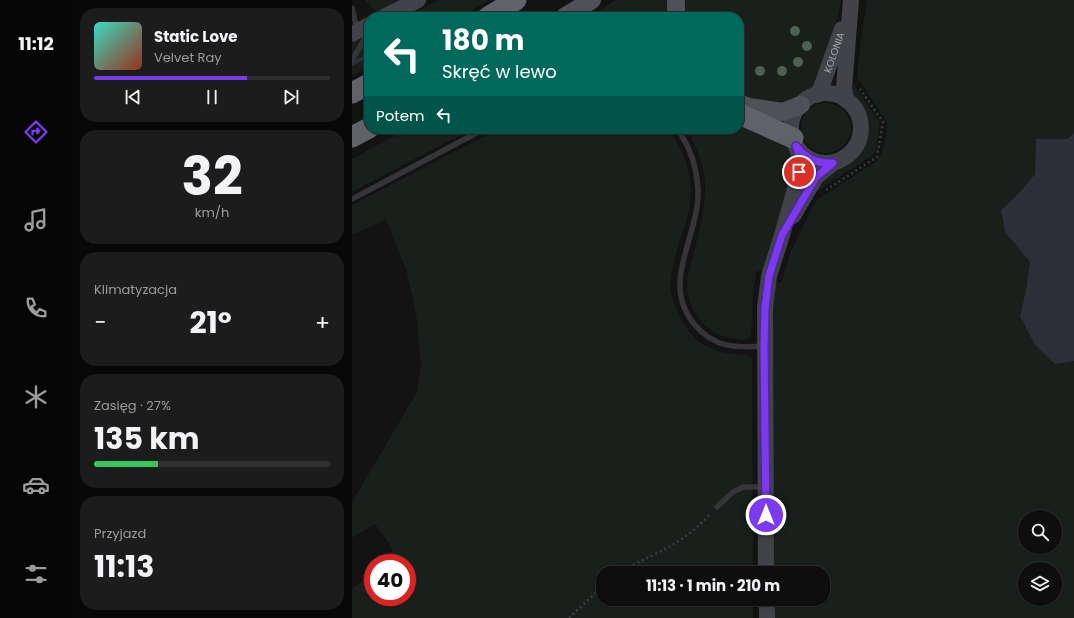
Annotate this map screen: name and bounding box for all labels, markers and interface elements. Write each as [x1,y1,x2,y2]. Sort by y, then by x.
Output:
text: 180 m [442,21,525,60]
text: Static Love [154,26,238,47]
icon: left [376,28,428,80]
street label: KOLONIA [820,30,848,75]
text: 11:12 [18,31,54,56]
text: Velvet Ray [154,48,222,67]
text: Skręć w lewo [442,59,557,84]
icon: previous [122,86,144,108]
icon: pause [201,86,223,108]
icon: next [280,86,302,108]
icon: left [433,104,455,126]
text: Potem [376,105,425,126]
icon: directions [22,118,50,146]
text: 32 [181,140,243,213]
pin [782,155,816,189]
icon: arrive [788,161,810,183]
text: km/h [195,203,229,222]
icon: music [22,206,50,234]
text: Klimatyzacja [94,280,177,299]
icon: phone [22,294,50,322]
text: 21° [189,301,232,344]
text: − [94,307,106,338]
text: + [315,307,330,338]
icon: climate [22,383,50,411]
text: Zasięg · 27% [94,396,171,415]
text: 135 km [94,417,200,460]
icon: car [22,471,50,499]
position arrow [745,494,787,536]
map controls [1018,510,1062,606]
button: search [1018,510,1062,554]
text: Przyjazd [94,524,146,543]
text: 11:13 [94,545,155,588]
speed limit sign: 40 [364,554,416,606]
icon: filters [22,560,50,588]
button: layers [1018,562,1062,606]
text: 11:13 · 1 min · 210 m [646,575,780,596]

